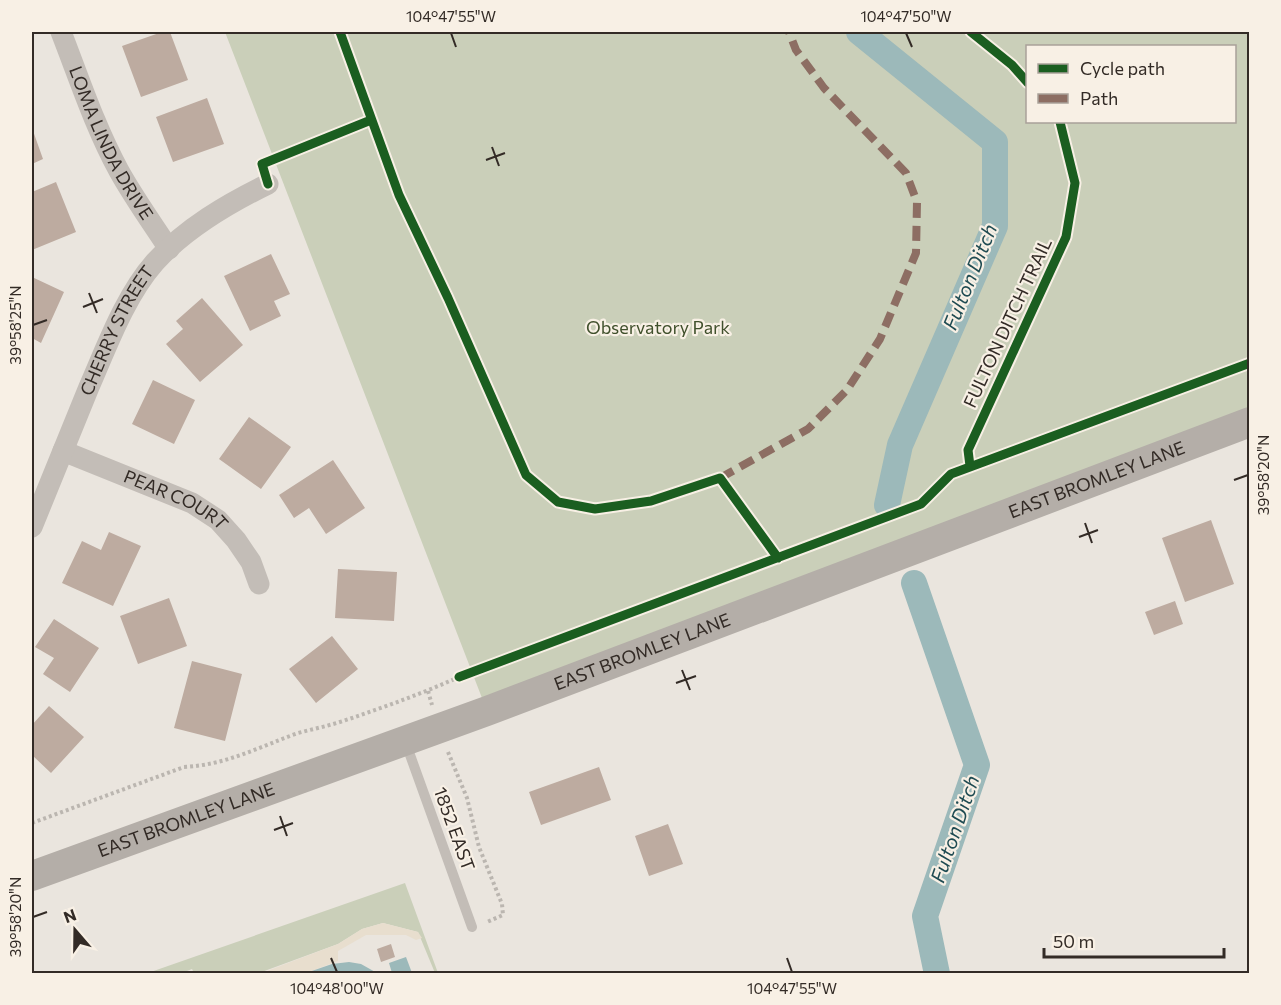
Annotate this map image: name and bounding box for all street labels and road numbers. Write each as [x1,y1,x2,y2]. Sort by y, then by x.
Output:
street label: LOMA LINDA DRIVE [65,63,158,224]
street label: FULTON DITCH TRAIL [958,234,1056,411]
street label: CHERRY STREET [75,261,158,398]
street label: EAST BROMLEY LANE [1005,436,1188,522]
street label: PEAR COURT [121,465,233,534]
street label: EAST BROMLEY LANE [551,608,733,695]
street label: EAST BROMLEY LANE [94,777,277,861]
street label: 1852 EAST [430,784,480,873]

